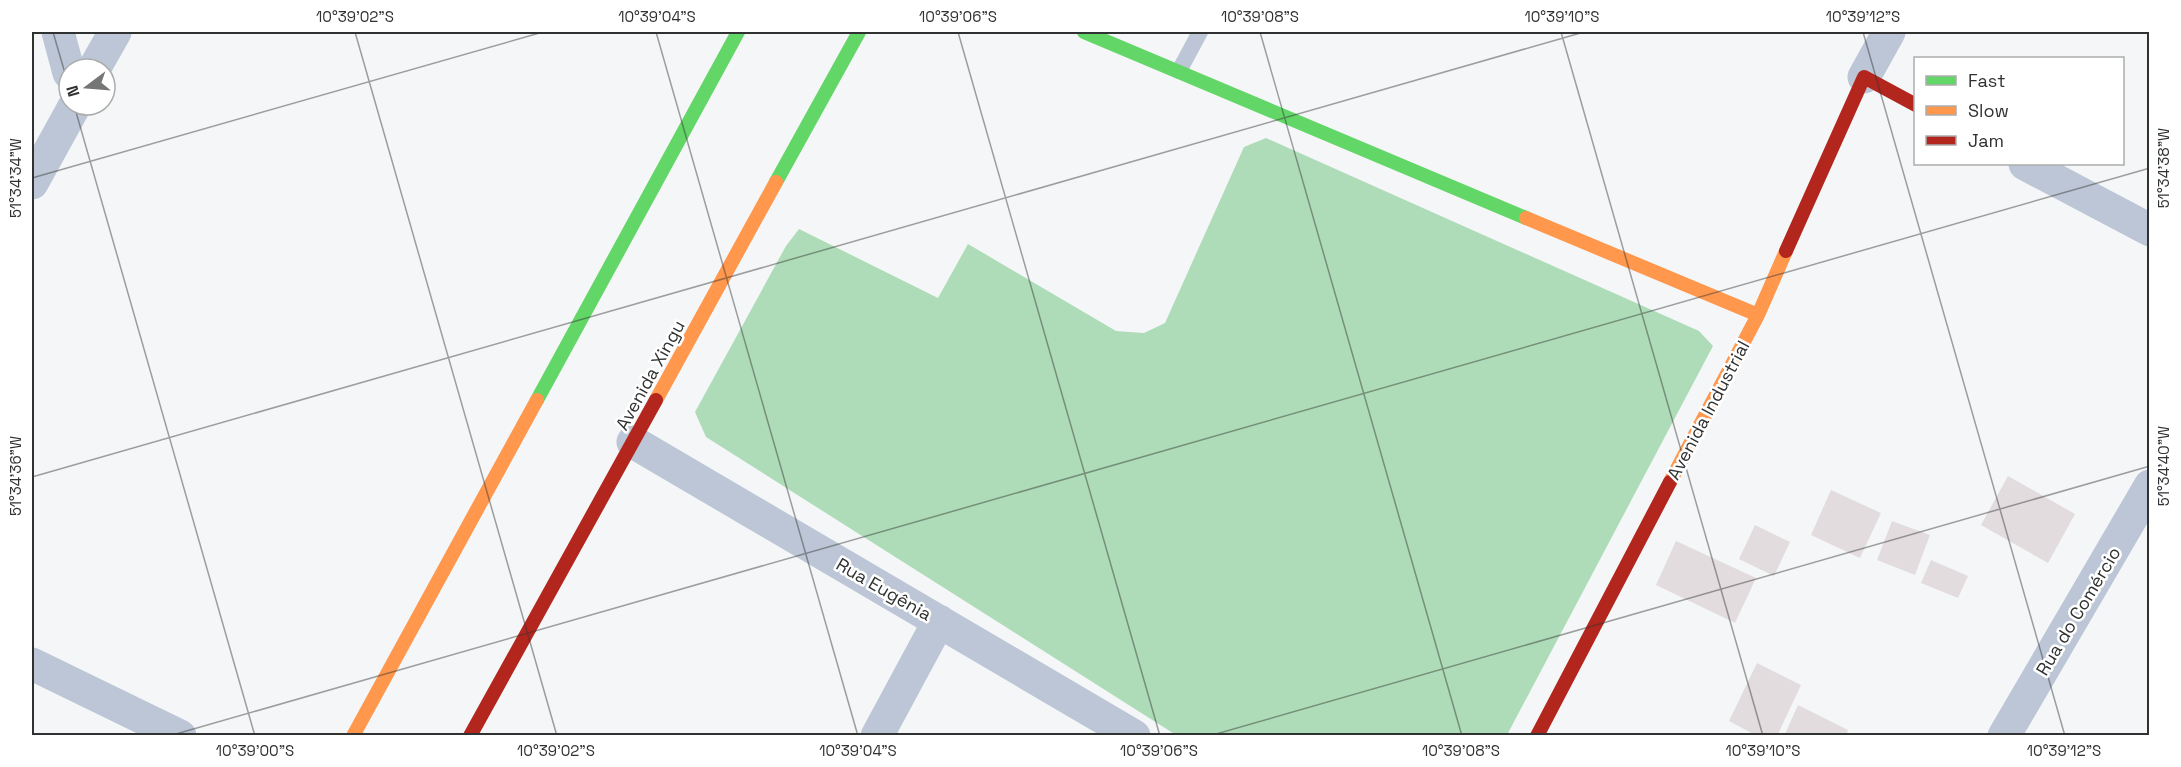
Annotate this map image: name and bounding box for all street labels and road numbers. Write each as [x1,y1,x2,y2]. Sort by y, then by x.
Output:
street label: Avenida Xingu [610,316,690,434]
street label: Avenida Industrial [1662,336,1754,484]
street label: Rua do Comércio [2030,542,2126,680]
street label: Rua Eugênia [832,552,936,626]

